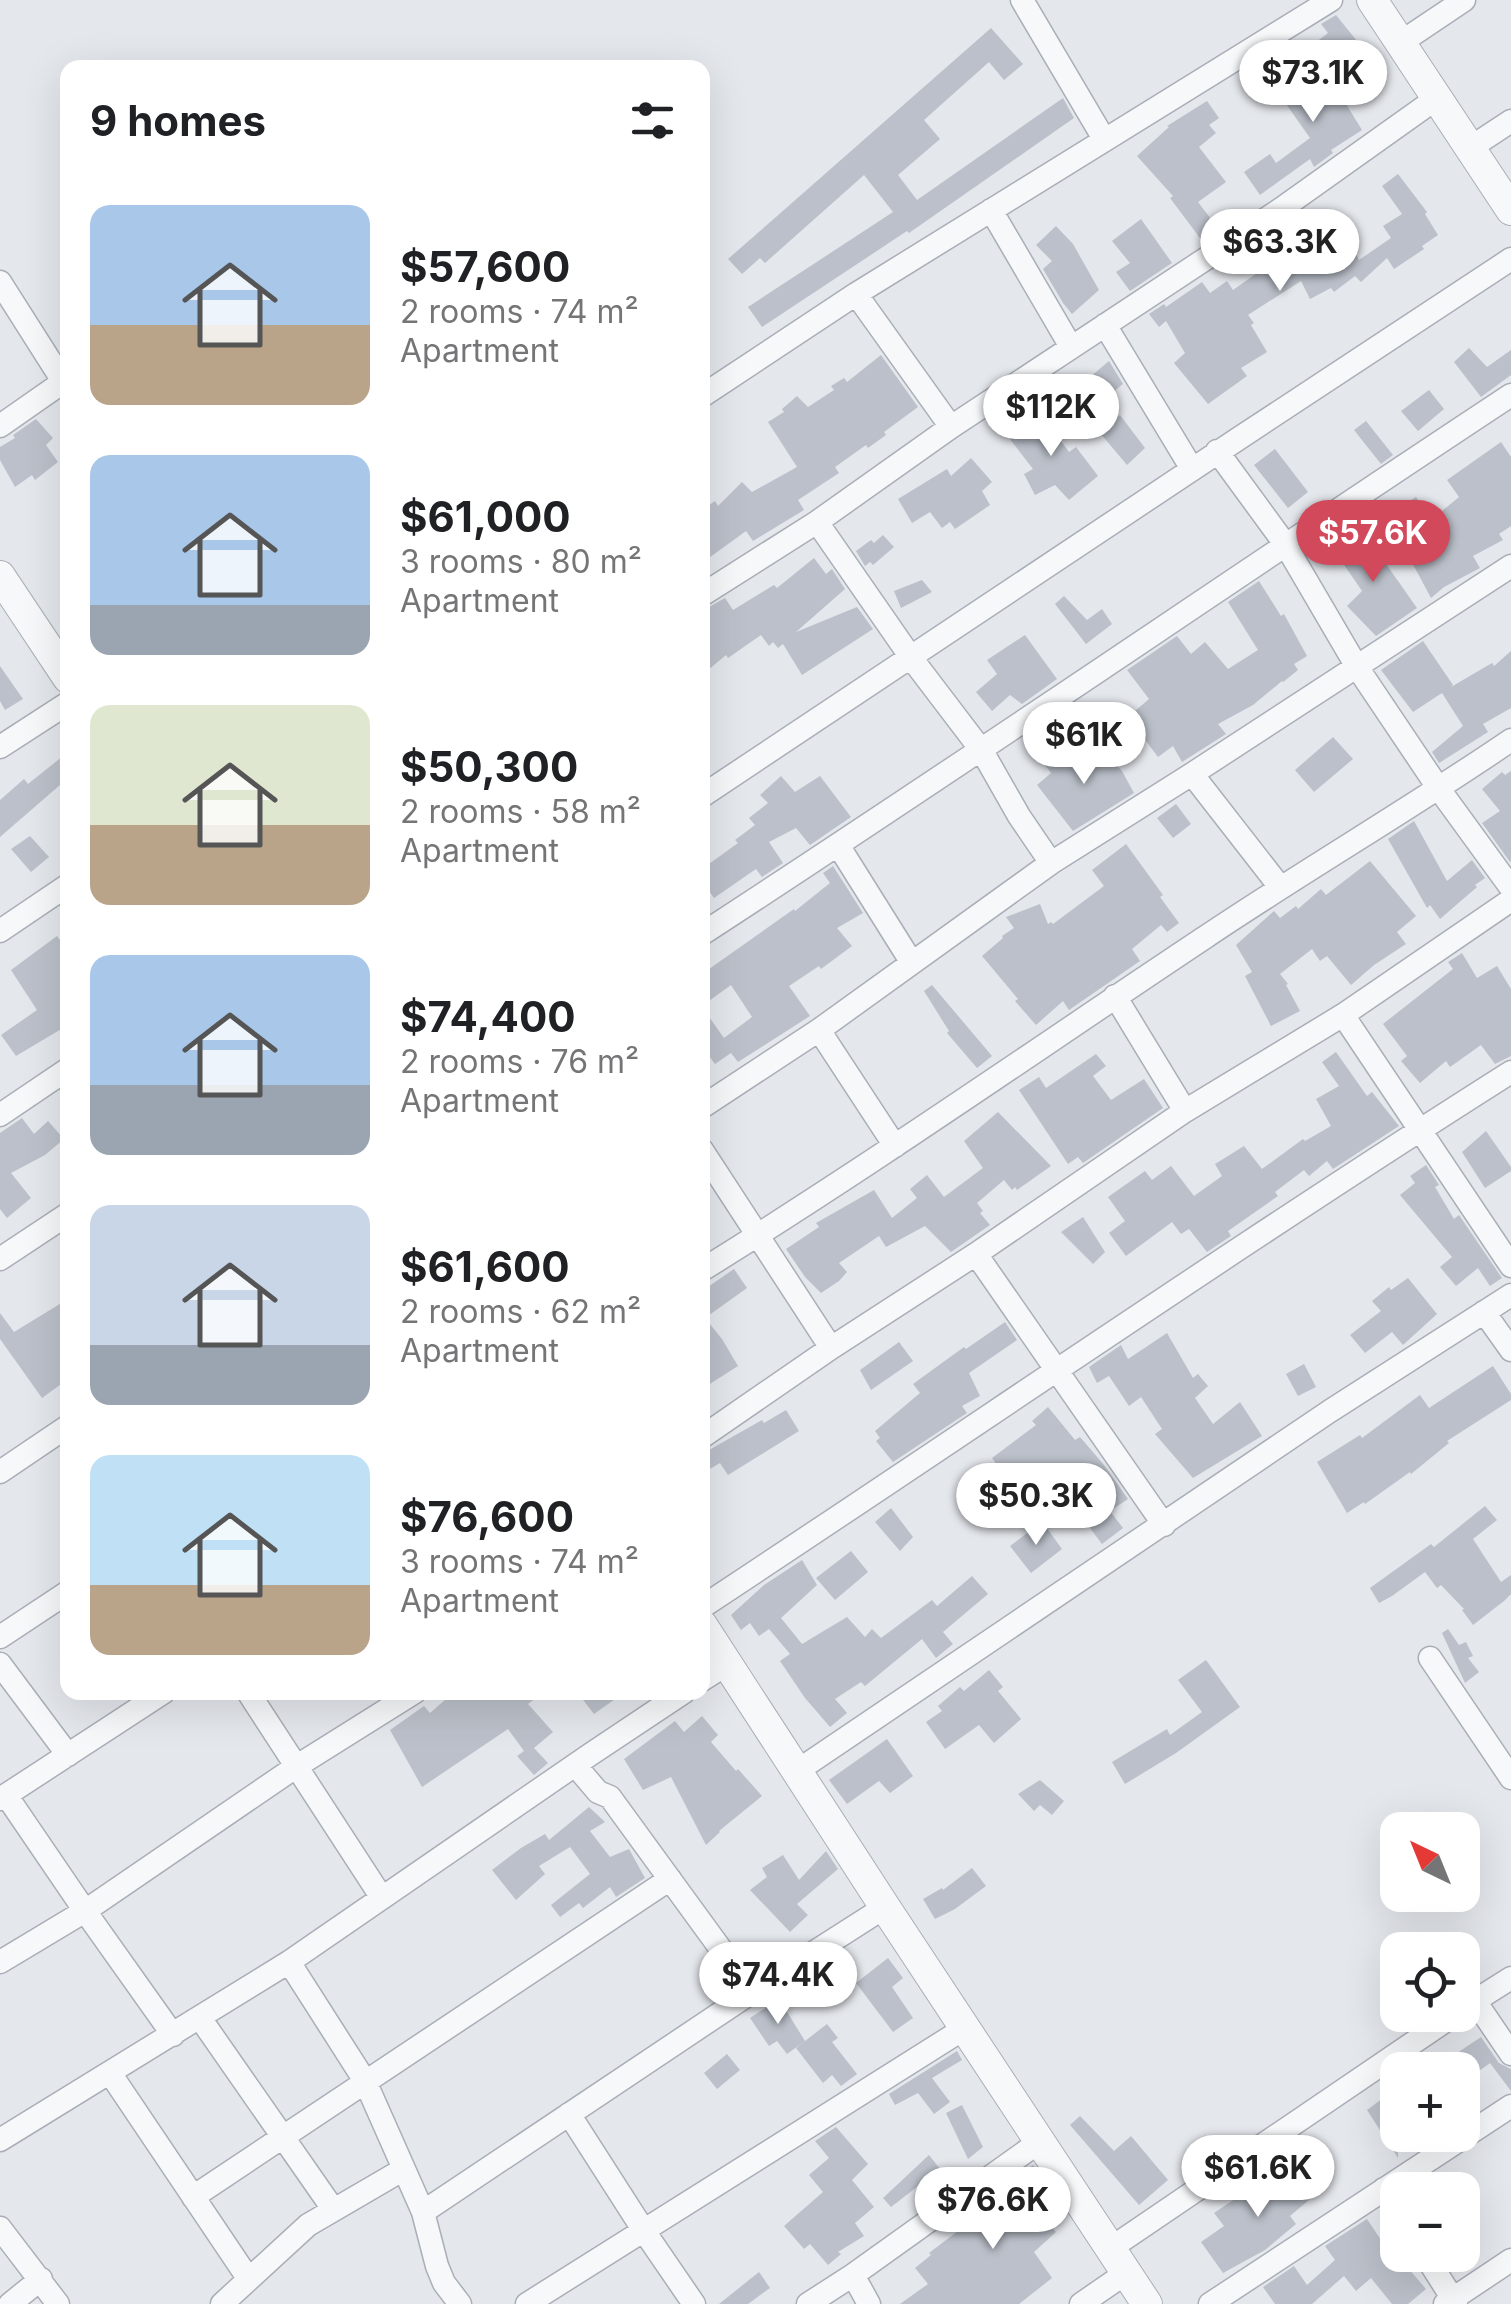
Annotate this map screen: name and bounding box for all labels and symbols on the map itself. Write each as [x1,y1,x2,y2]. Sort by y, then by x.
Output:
pin: $73.1K [1232,40,1394,125]
pin: $63.3K [1199,209,1361,294]
pin: $112K [981,374,1121,459]
pin: $57.6K [1292,500,1454,585]
pin: $61K [1025,702,1143,787]
pin: $50.3K [955,1463,1117,1548]
north arrow [1380,1812,1480,1912]
pin: $74.4K [697,1942,859,2027]
pin: $61.6K [1177,2135,1339,2220]
pin: $76.6K [912,2167,1074,2252]

